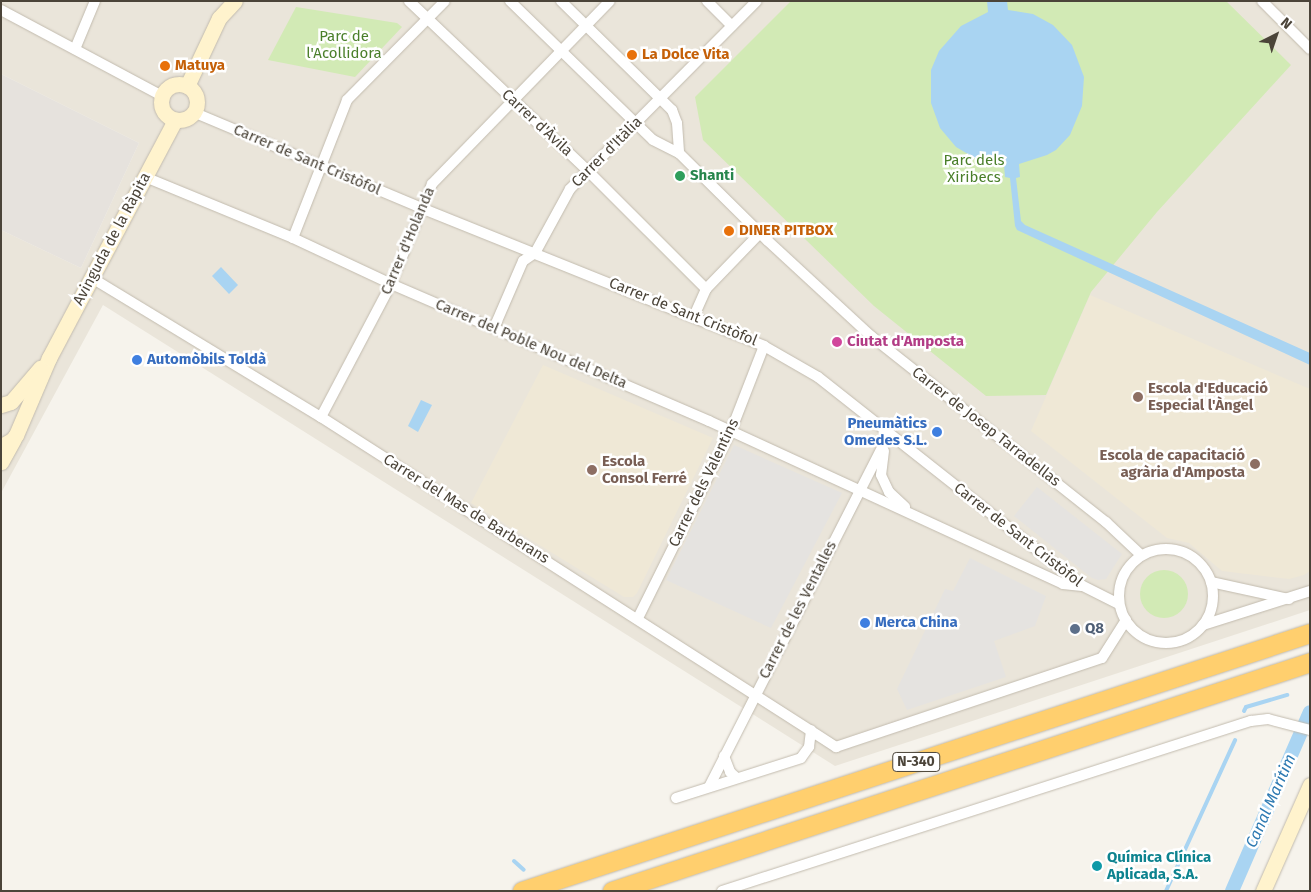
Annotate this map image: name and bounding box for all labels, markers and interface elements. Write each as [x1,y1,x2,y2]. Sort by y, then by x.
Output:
north arrow [1251,10,1301,60]
text: N [1277,14,1295,33]
park label: Parc de l'Acollidora [306,27,382,62]
place label: La Dolce Vita [642,46,730,64]
marker: La Dolce Vita [626,49,638,61]
place label: Matuya [175,57,225,75]
marker: Matuya [159,60,171,72]
street label: Carrer d'Àvila [498,86,576,160]
street label: Carrer d'Itàlia [568,113,646,191]
street label: Carrer de Sant Cristòfol [231,121,383,199]
park label: Parc dels Xiribecs [943,151,1005,186]
place label: Shanti [690,167,734,185]
street label: Avinguda de la Ràpita [69,170,155,308]
marker: Shanti [674,170,686,182]
street label: Carrer d'Holanda [377,185,439,297]
place label: DINER PITBOX [739,222,833,240]
marker: DINER PITBOX [723,225,735,237]
street label: Carrer de Sant Cristòfol [606,274,760,350]
street label: Carrer del Poble Nou del Delta [433,295,629,393]
place label: Ciutat d'Amposta [847,333,964,351]
marker: Ciutat d'Amposta [831,336,843,348]
place label: Automòbils Toldà [147,351,266,369]
marker: Automòbils Toldà [131,354,143,366]
street label: Carrer de Josep Tarradellas [908,363,1064,491]
place label: Escola d'Educació Especial l'Àngel [1148,379,1268,414]
marker: Escola d'Educació Especial l'Àngel [1132,391,1144,403]
place label: Pneumàtics Omedes S.L. [844,414,927,449]
street label: Carrer dels Valentins [665,416,743,550]
marker: Pneumàtics Omedes S.L. [931,426,943,438]
place label: Escola de capacitació agrària d'Amposta [1100,446,1245,481]
street label: Carrer del Mas de Barberans [380,450,552,568]
place label: Escola Consol Ferré [602,452,687,487]
marker: Escola de capacitació agrària d'Amposta [1249,458,1261,470]
marker: Escola Consol Ferré [586,464,598,476]
street label: Carrer de Sant Cristòfol [950,479,1086,591]
street label: Carrer de les Ventalles [755,538,841,682]
place label: Merca China [875,614,958,632]
marker: Merca China [859,617,871,629]
place label: Q8 [1085,620,1104,638]
marker: Q8 [1069,623,1081,635]
road number: N-340 [892,750,940,774]
water label: Canal Marítim [1242,751,1300,851]
place label: Química Clínica Aplicada, S.A. [1107,848,1211,883]
marker: Química Clínica Aplicada, S.A. [1091,860,1103,872]

